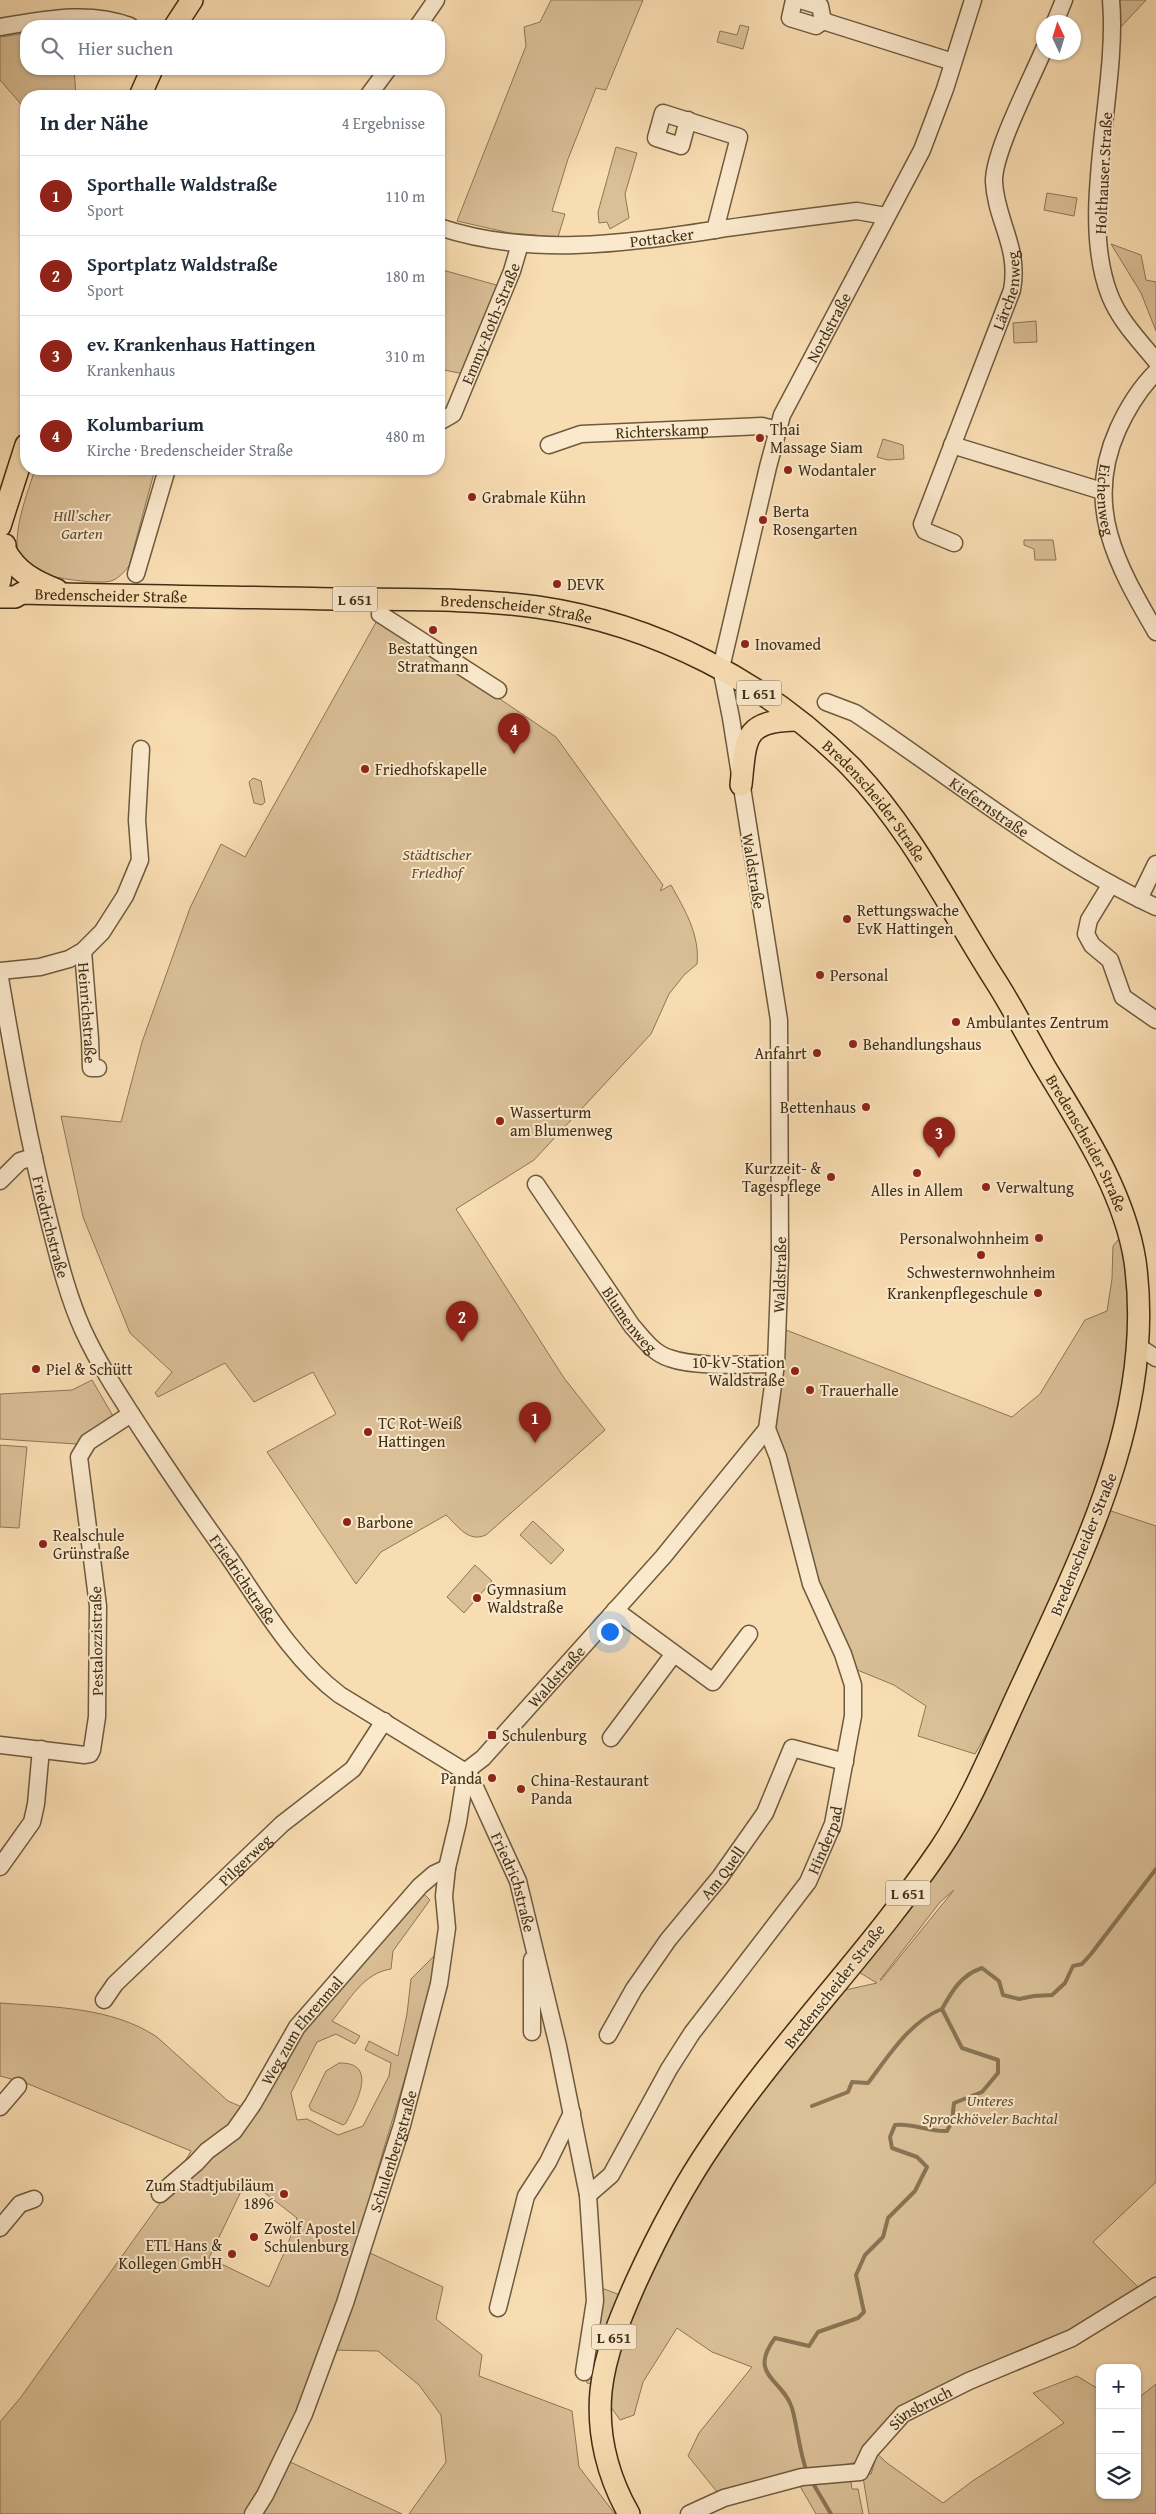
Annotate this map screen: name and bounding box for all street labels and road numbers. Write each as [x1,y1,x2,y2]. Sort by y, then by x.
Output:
street label: Holthauser Straße [1088,111,1118,235]
street label: Pottacker [628,221,696,253]
street label: Lärchenweg [986,249,1026,334]
street label: Emmy-Roth-Straße [455,260,526,388]
street label: Nordstraße [800,288,857,367]
street label: Richterskamp [615,416,709,444]
street label: Eichenweg [1091,462,1121,538]
street label: Bredenscheider Straße [34,581,187,609]
road number: L 651 [332,586,378,612]
street label: Bredenscheider Straße [440,588,595,630]
road number: L 651 [736,680,782,706]
street label: Bredenscheider Straße [817,734,932,867]
street label: Kiefernstraße [945,771,1034,843]
street label: Waldstraße [736,831,772,911]
street label: Heinrichstraße [72,961,103,1064]
street label: Bredenscheider Straße [1040,1070,1133,1215]
street label: Friedrichstraße [26,1173,76,1281]
street label: Waldstraße [766,1237,792,1314]
street label: Blumenweg [597,1282,662,1359]
street label: Bredenscheider Straße [1043,1469,1123,1619]
street label: Friedrichstraße [204,1529,283,1629]
street label: Pestalozzistraße [83,1586,109,1696]
street label: Waldstraße [522,1640,591,1713]
street label: Hinderpad [801,1804,848,1878]
street label: Pilgerweg [212,1828,277,1891]
street label: Friedrichstraße [485,1828,542,1934]
street label: Am Quell [694,1841,750,1905]
road number: L 651 [886,1880,930,1906]
street label: Bredenscheider Straße [778,1918,890,2054]
street label: Weg zum Ehrenmal [254,1970,349,2089]
street label: Schulenbergstraße [363,2087,423,2215]
road number: L 651 [592,2324,636,2350]
street label: Sünsbruch [882,2379,956,2435]

